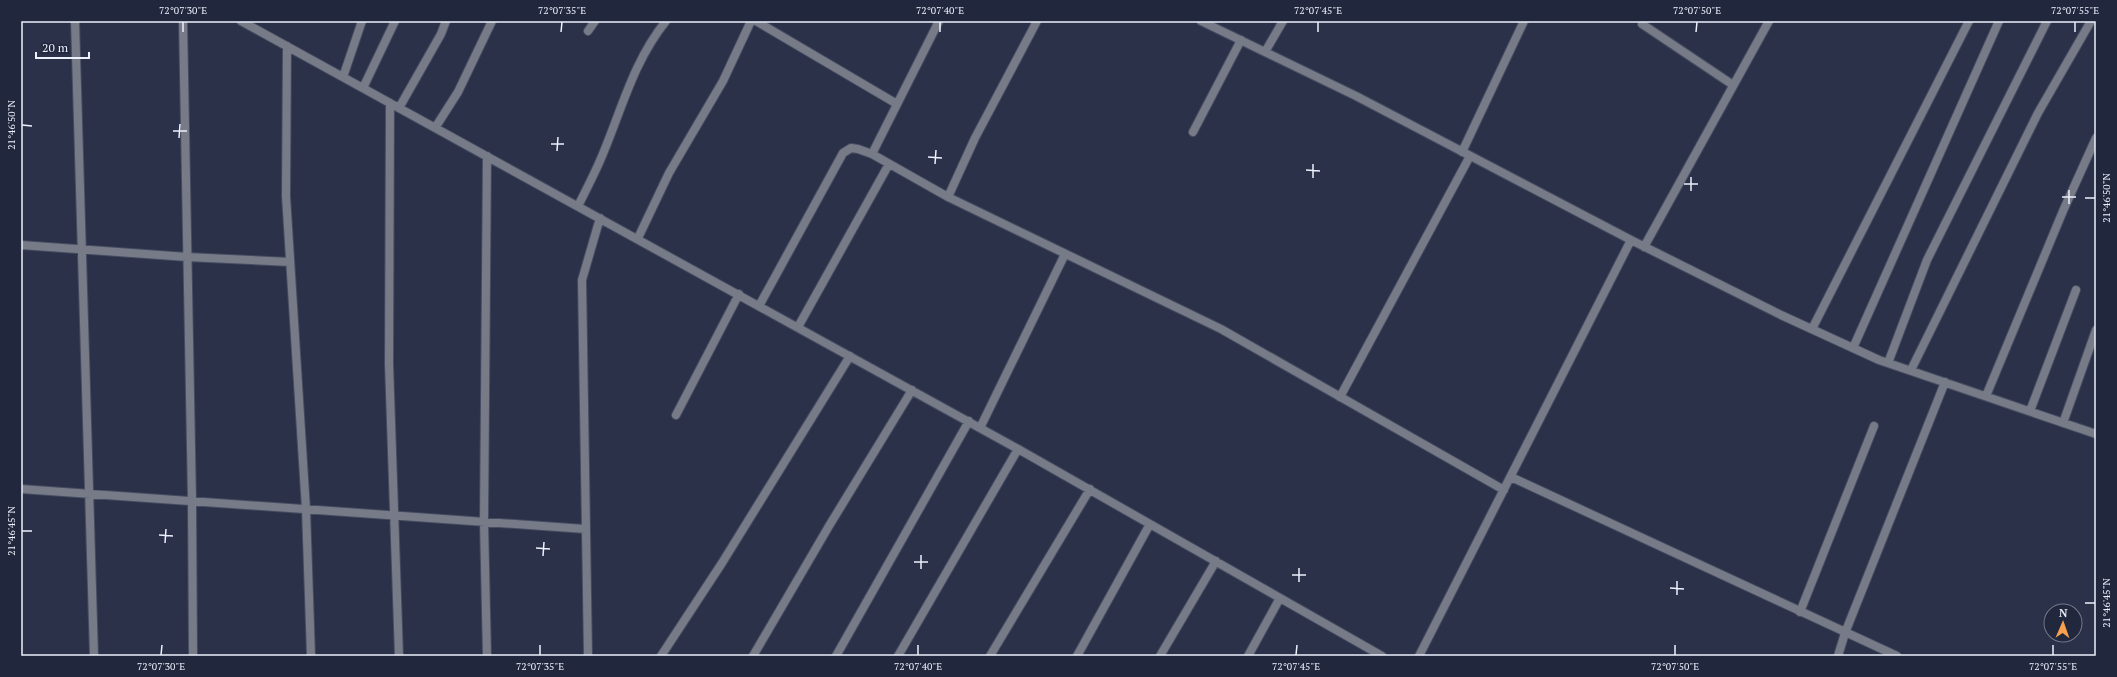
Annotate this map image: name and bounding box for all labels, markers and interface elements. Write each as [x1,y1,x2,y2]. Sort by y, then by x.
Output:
text: 72°07'30"E [159,4,207,17]
text: 72°07'35"E [538,4,586,17]
text: 72°07'40"E [916,4,964,17]
text: 72°07'45"E [1294,4,1342,17]
text: 72°07'50"E [1673,4,1721,17]
text: 72°07'55"E [2051,4,2099,17]
scale bar [36,34,89,60]
text: 20 m [42,40,69,55]
text: 21°46'50"N [5,100,18,150]
text: 21°46'50"N [2100,173,2113,223]
text: 21°46'45"N [5,506,18,556]
text: 21°46'45"N [2100,578,2113,628]
north arrow [2043,603,2083,643]
text: N [2059,606,2068,620]
text: 72°07'30"E [137,660,185,673]
text: 72°07'35"E [516,660,564,673]
text: 72°07'40"E [894,660,942,673]
text: 72°07'45"E [1272,660,1320,673]
text: 72°07'50"E [1651,660,1699,673]
text: 72°07'55"E [2029,660,2077,673]

